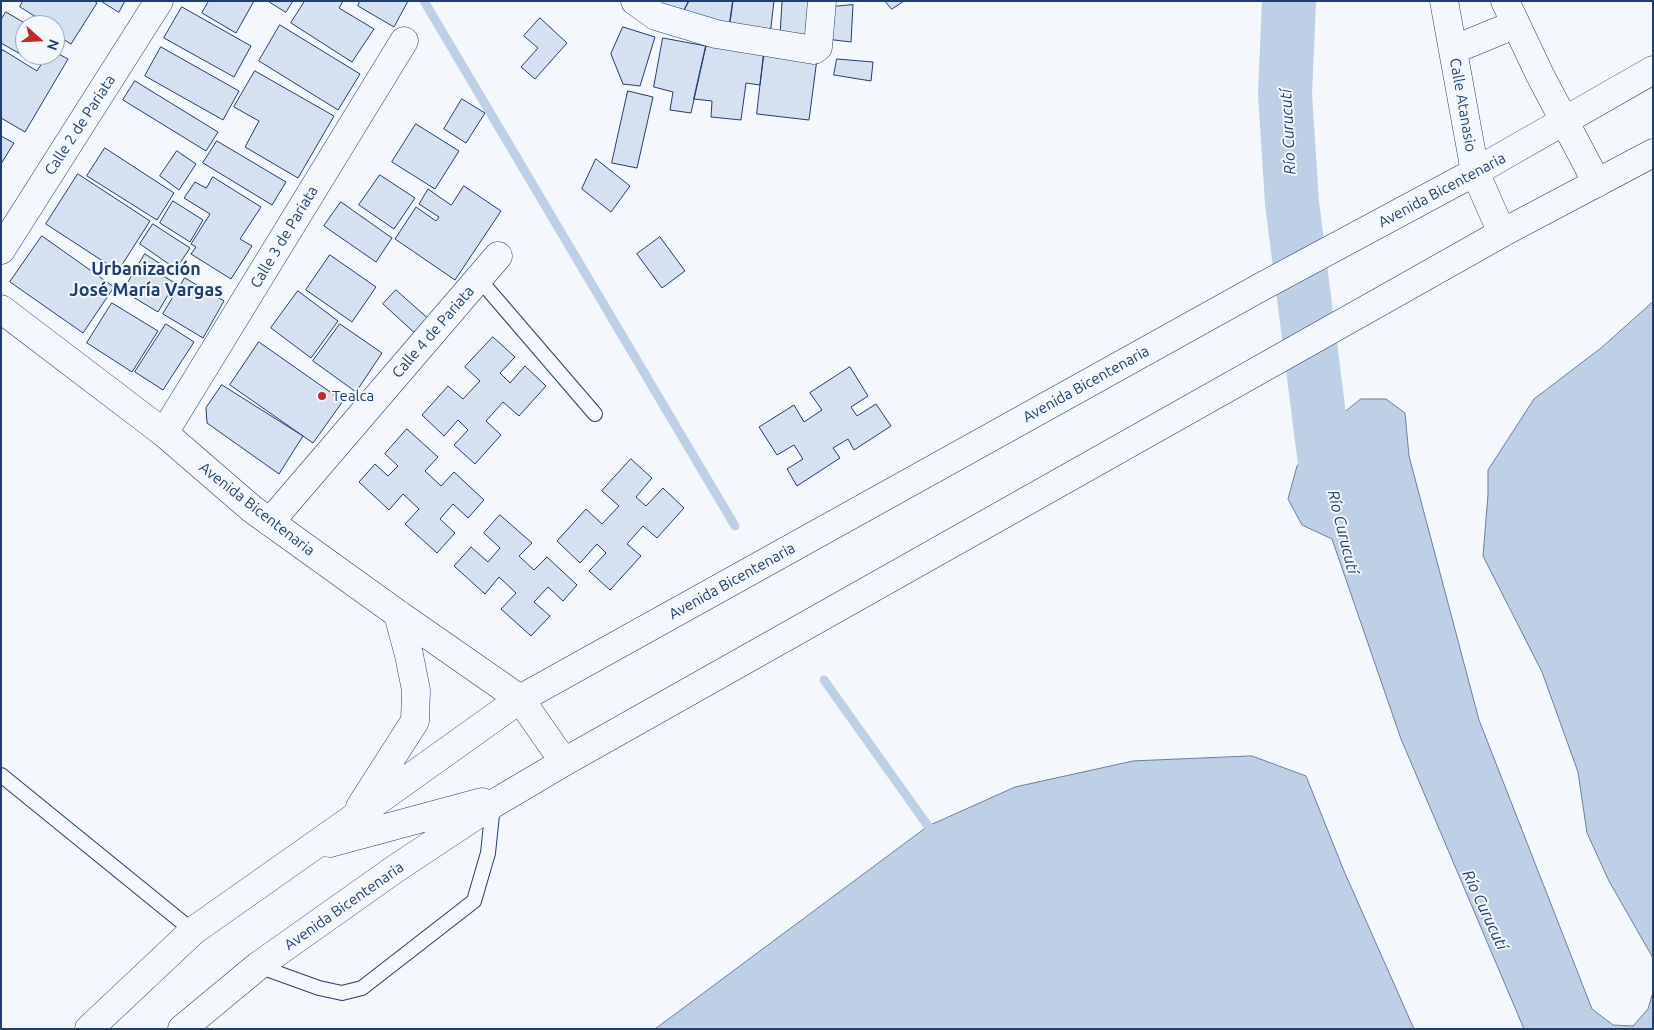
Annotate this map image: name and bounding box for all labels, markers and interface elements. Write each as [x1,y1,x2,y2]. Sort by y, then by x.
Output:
north arrow [15,15,65,65]
text: N [44,37,62,52]
street label: Calle Atanasio [1446,57,1480,153]
street label: Calle 2 de Pariata [41,71,119,179]
water label: Río Curucutí [1276,89,1300,175]
street label: Avenida Bicentenaria [1375,149,1509,231]
street label: Calle 3 de Pariata [246,183,322,291]
district label: Urbanización José María Vargas [69,258,223,300]
street label: Calle 4 de Pariata [388,282,478,382]
street label: Avenida Bicentenaria [1020,342,1152,426]
place label: Tealca [332,387,374,405]
marker: Tealca [316,390,328,402]
street label: Avenida Bicentenaria [196,458,318,560]
water label: Río Curucutí [1323,488,1363,576]
street label: Avenida Bicentenaria [666,539,798,623]
street label: Avenida Bicentenaria [281,858,407,954]
water label: Río Curucutí [1458,867,1512,953]

